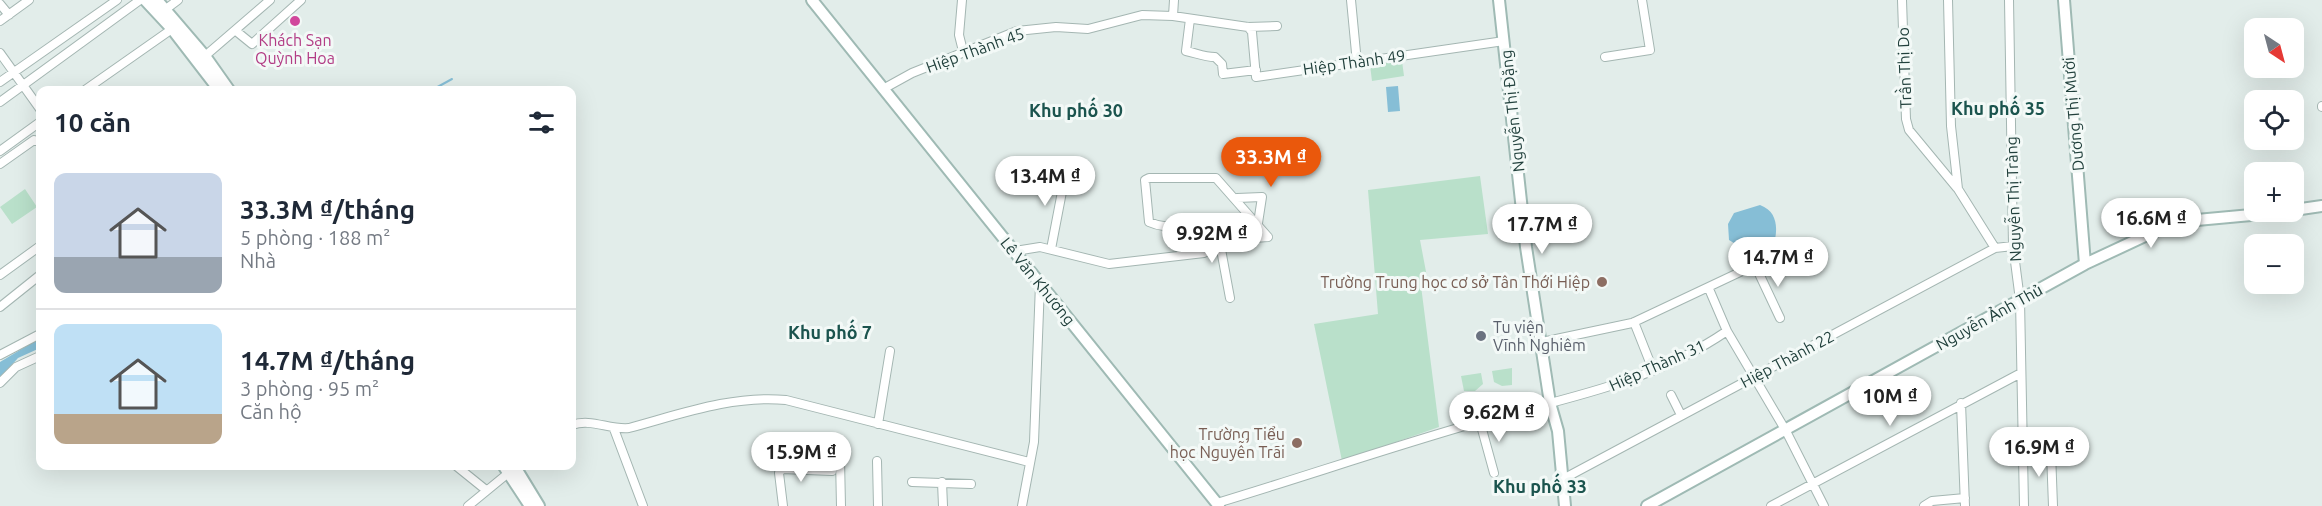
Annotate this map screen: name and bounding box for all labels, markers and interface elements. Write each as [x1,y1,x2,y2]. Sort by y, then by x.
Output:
marker: Khách Sạn Quỳnh Hoa [288,14,302,28]
north arrow [2244,18,2304,78]
map controls [2244,18,2304,294]
street label: Hiệp Thành 45 [923,24,1027,76]
street label: Trần Thị Do [1891,27,1914,109]
place label: Khách Sạn Quỳnh Hoa [255,31,335,67]
street label: Hiệp Thành 49 [1302,46,1406,78]
street label: Nguyễn Thị Đặng [1494,49,1527,173]
street label: Dương Thị Mười [2059,56,2087,172]
button: locate [2244,90,2304,150]
district label: Khu phố 35 [1951,95,2045,118]
district label: Khu phố 30 [1029,97,1123,120]
icon: filters [525,106,558,139]
text: 10 căn [54,108,131,137]
street label: Nguyễn Thị Tràng [1999,136,2024,262]
pin: 33.3M ₫ [1216,137,1326,188]
text: 33.3M ₫ [1235,145,1307,168]
pin: 13.4M ₫ [990,156,1100,207]
button: + [2244,162,2304,222]
text: 13.4M ₫ [1009,164,1081,187]
text: 33.3M ₫/tháng [240,195,415,224]
icon: home [102,197,174,269]
pin: 16.6M ₫ [2096,198,2206,249]
pin: 17.7M ₫ [1487,204,1597,255]
text: 16.6M ₫ [2115,206,2187,229]
text: 17.7M ₫ [1506,212,1578,235]
pin: 9.92M ₫ [1157,213,1267,264]
text: 9.92M ₫ [1176,221,1248,244]
text: 5 phòng · 188 m² [240,226,391,249]
street label: Lê Văn Khương [997,234,1079,328]
button: − [2244,234,2304,294]
pin: 14.7M ₫ [1723,237,1833,288]
text: 14.7M ₫ [1742,245,1814,268]
text: Nhà [240,249,276,272]
place label: Trường Trung học cơ sở Tân Thới Hiệp [1320,273,1590,291]
marker: Trường Trung học cơ sở Tân Thới Hiệp [1595,275,1609,289]
street label: Nguyễn Ảnh Thủ [1931,278,2045,354]
place label: Tu viện Vĩnh Nghiêm [1493,318,1586,354]
district label: Khu phố 7 [788,319,872,342]
street label: Hiệp Thành 22 [1737,327,1837,391]
marker: Tu viện Vĩnh Nghiêm [1474,329,1488,343]
street label: Hiệp Thành 31 [1606,336,1708,394]
text: 14.7M ₫/tháng [240,346,415,375]
icon: home [102,348,174,420]
pin: 10M ₫ [1848,376,1932,427]
text: 3 phòng · 95 m² [240,377,379,400]
text: 10M ₫ [1862,384,1918,407]
pin: 9.62M ₫ [1444,392,1554,443]
text: Căn hộ [240,400,302,423]
text: 9.62M ₫ [1463,400,1535,423]
place label: Trường Tiểu học Nguyễn Trãi [1170,425,1285,461]
pin: 16.9M ₫ [1984,427,2094,478]
pin: 15.9M ₫ [746,432,856,483]
text: 16.9M ₫ [2003,435,2075,458]
marker: Trường Tiểu học Nguyễn Trãi [1290,436,1304,450]
text: 15.9M ₫ [765,440,837,463]
district label: Khu phố 33 [1493,473,1587,496]

